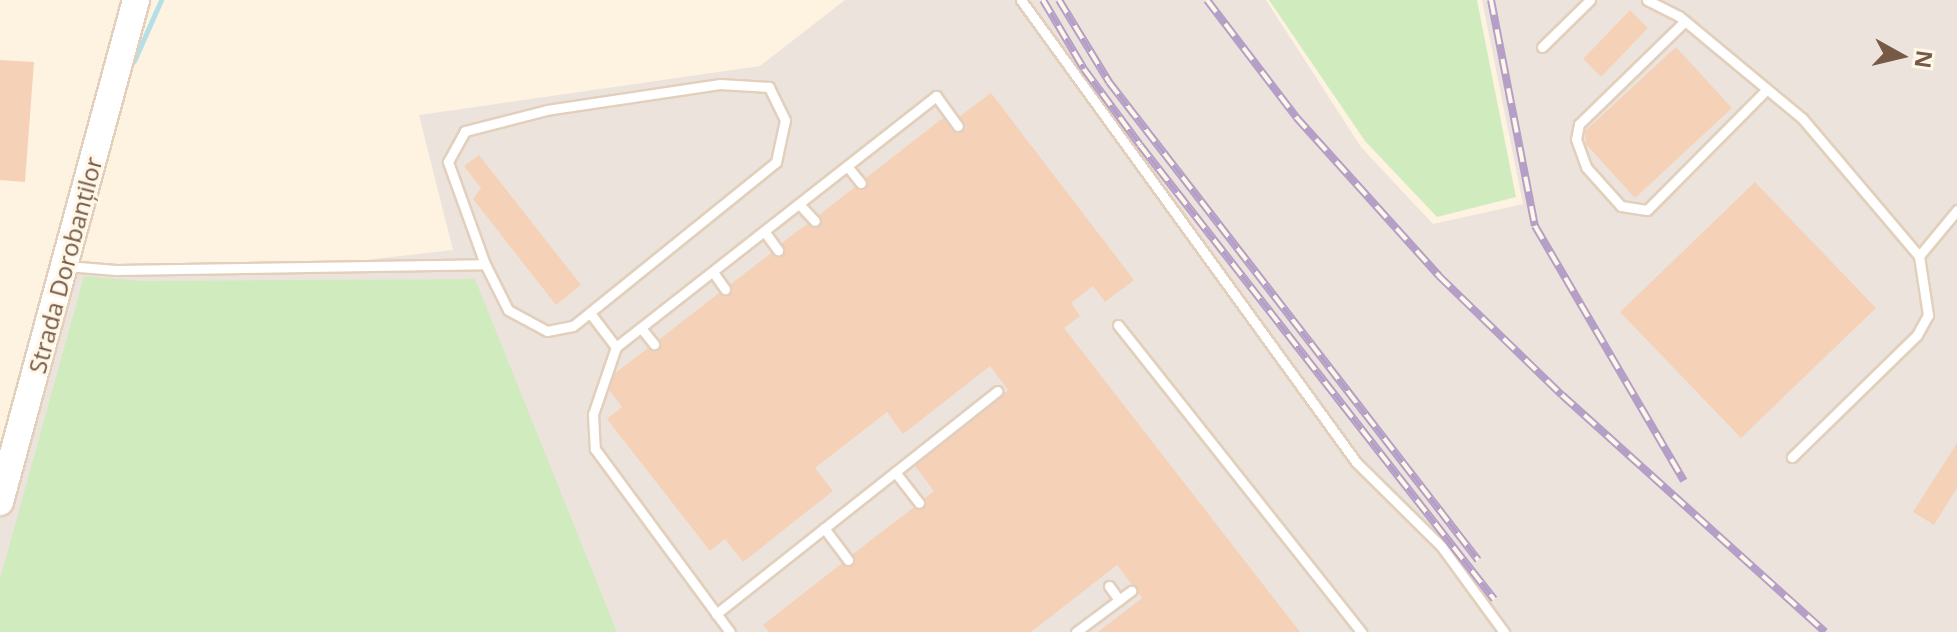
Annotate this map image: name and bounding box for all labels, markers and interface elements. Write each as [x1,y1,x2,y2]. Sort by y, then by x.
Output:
north arrow [1861,16,1941,96]
text: N [1909,48,1941,70]
street label: Strada Dorobanților [22,154,108,376]

